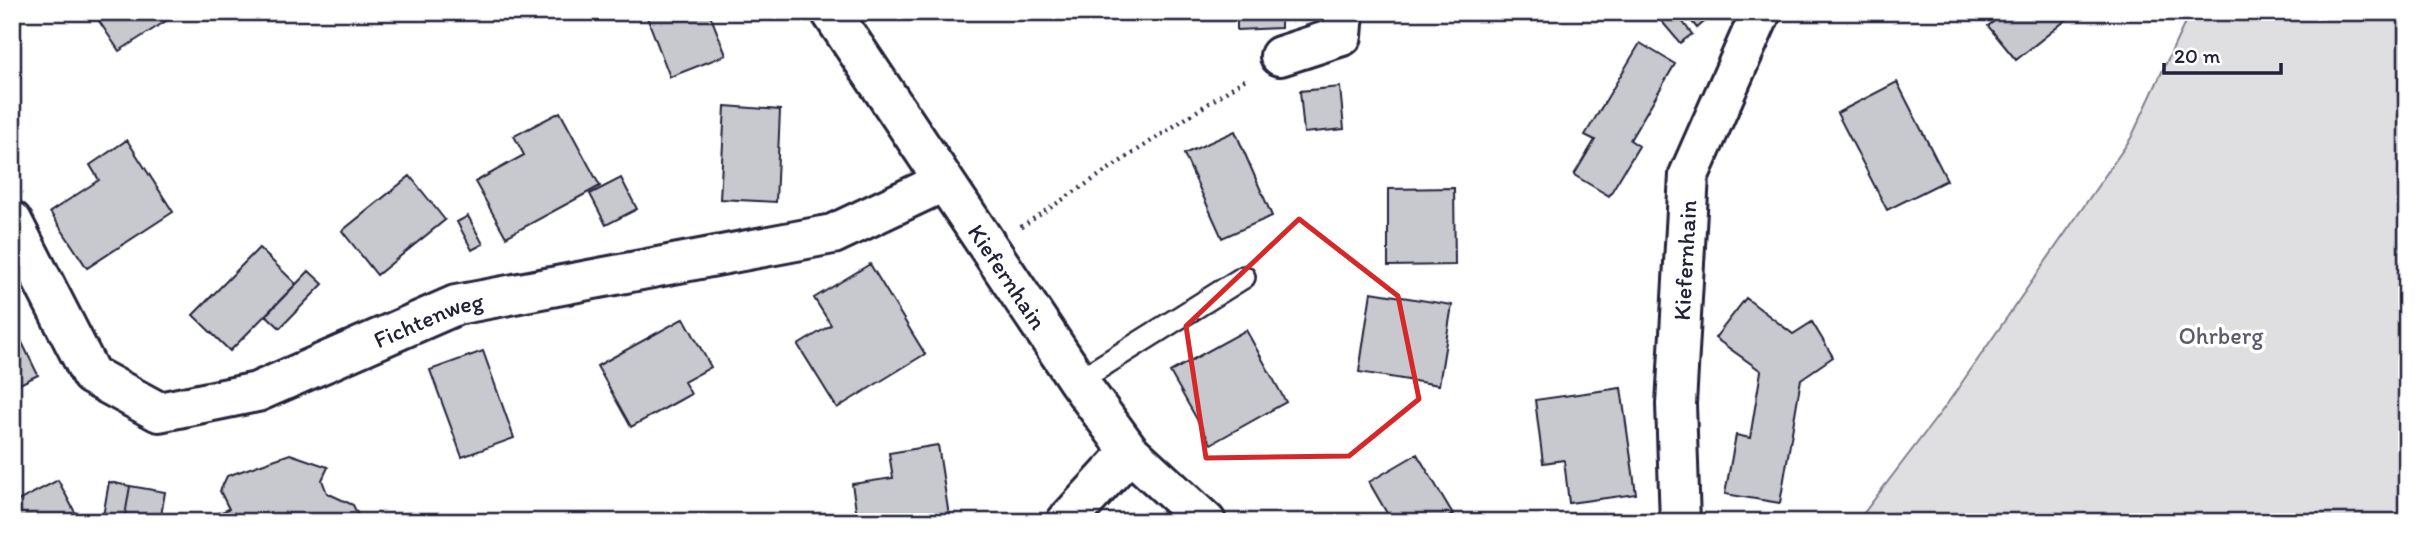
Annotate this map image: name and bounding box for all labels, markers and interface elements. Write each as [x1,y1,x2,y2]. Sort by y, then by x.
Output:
scale bar [2164,32,2281,76]
text: 20 m [2174,43,2221,68]
street label: Kiefernhain [1666,199,1702,321]
street label: Kiefernhain [962,218,1054,335]
street label: Fichtenweg [369,286,486,354]
park label: Ohrberg [2178,321,2264,350]

